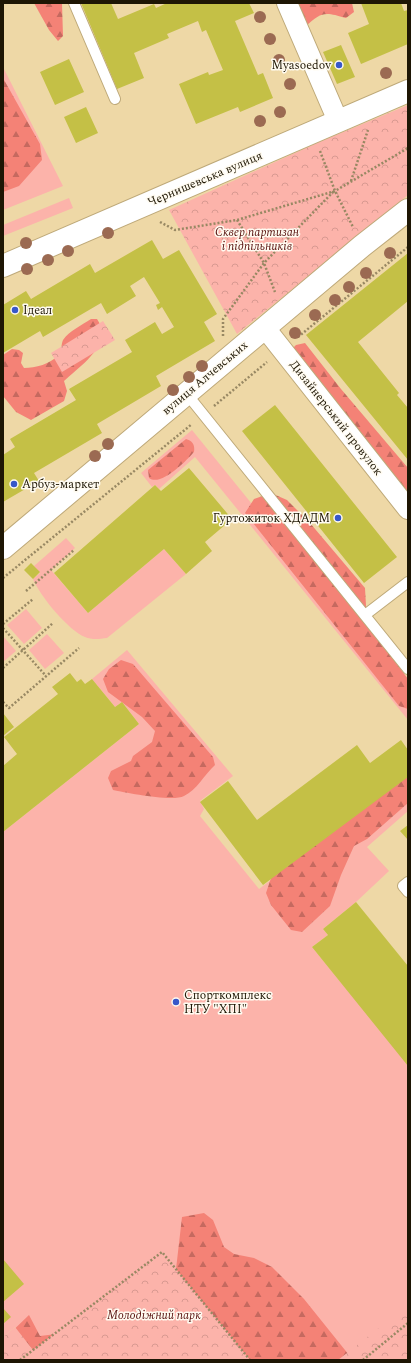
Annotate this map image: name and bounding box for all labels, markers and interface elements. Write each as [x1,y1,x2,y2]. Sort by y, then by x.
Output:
place label: Myasoedov [271,56,332,75]
marker: Myasoedov [334,60,344,70]
street label: Чернишевська вулиця [145,146,265,212]
park label: Сквер партизан і підпільників [215,223,300,256]
place label: Ідеал [23,301,52,320]
marker: Ідеал [10,305,20,315]
street label: вулиця Алчевських [158,336,252,420]
street label: Дизайнерський провулок [285,356,387,480]
place label: Арбуз-маркет [22,475,99,494]
marker: Арбуз-маркет [9,479,19,489]
place label: Гуртожиток ХДАДМ [213,509,330,528]
marker: Гуртожиток ХДАДМ [333,513,343,523]
place label: Спорткомплекс НТУ "ХПІ" [184,986,272,1019]
marker: Спорткомплекс НТУ "ХПІ" [171,997,181,1007]
park label: Молодіжний парк [107,1306,201,1325]

